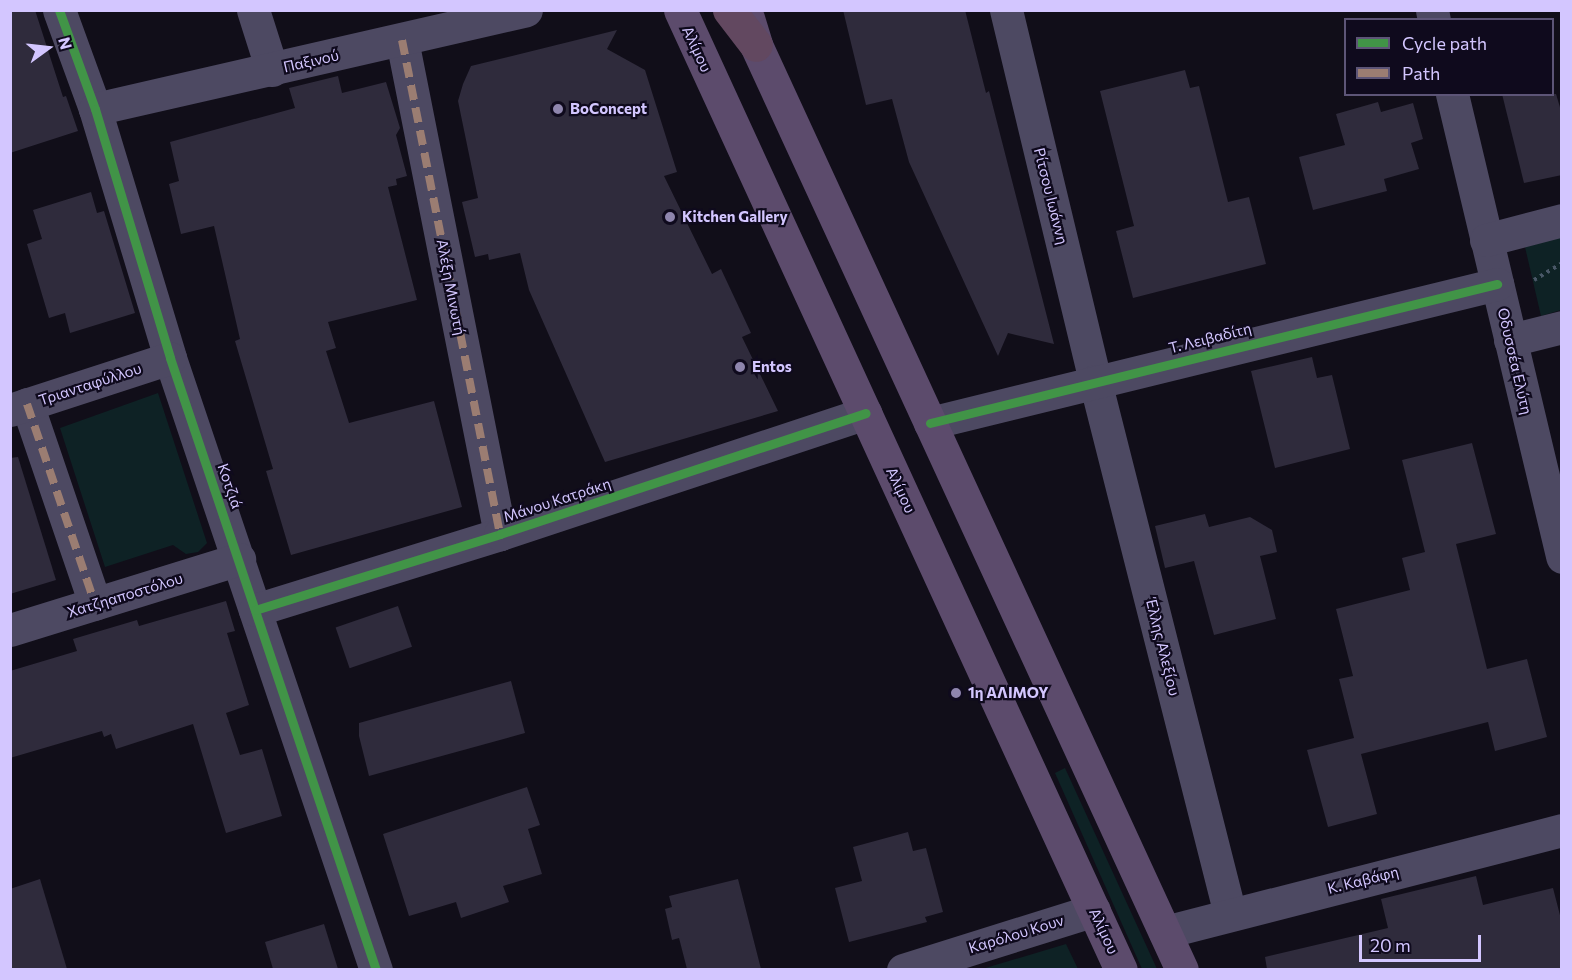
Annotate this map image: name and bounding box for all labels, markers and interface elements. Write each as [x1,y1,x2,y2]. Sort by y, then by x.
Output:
north arrow [18,18,78,78]
legend [1344,18,1554,96]
street label: Αλίμου [679,23,715,75]
text: Cycle path [1402,32,1487,54]
text: N [55,35,77,51]
street label: Παξινού [281,46,341,76]
text: Path [1402,62,1440,84]
place label: BoConcept [570,100,647,118]
marker: BoConcept [551,102,565,116]
street label: Ρίτσου Ιωάννη [1030,146,1072,246]
place label: Kitchen Gallery [682,208,788,226]
marker: Kitchen Gallery [663,210,677,224]
street label: Αλέξη Μινωτή [433,237,469,337]
street label: Οδυσσέα Ελύτη [1494,306,1536,416]
street label: Τ. Λειβαδίτη [1167,319,1253,357]
place label: Entos [752,358,792,376]
street label: Τριανταφύλλου [36,359,144,409]
marker: Entos [733,360,747,374]
street label: Κοτζιά [214,461,246,511]
street label: Αλίμου [883,464,919,516]
street label: Μάνου Κατράκη [501,474,613,526]
street label: Χατζηαποστόλου [65,569,185,621]
street label: Έλλης Αλεξίου [1142,597,1184,697]
place label: 1η ΑΛΙΜΟΥ [968,684,1049,702]
marker: 1η ΑΛΙΜΟΥ [949,686,963,700]
street label: Κ. Καβάφη [1326,862,1400,898]
street label: Αλίμου [1086,905,1122,957]
street label: Καρόλου Κουν [966,911,1066,957]
scale bar [1362,923,1484,961]
text: 20 m [1370,934,1411,956]

